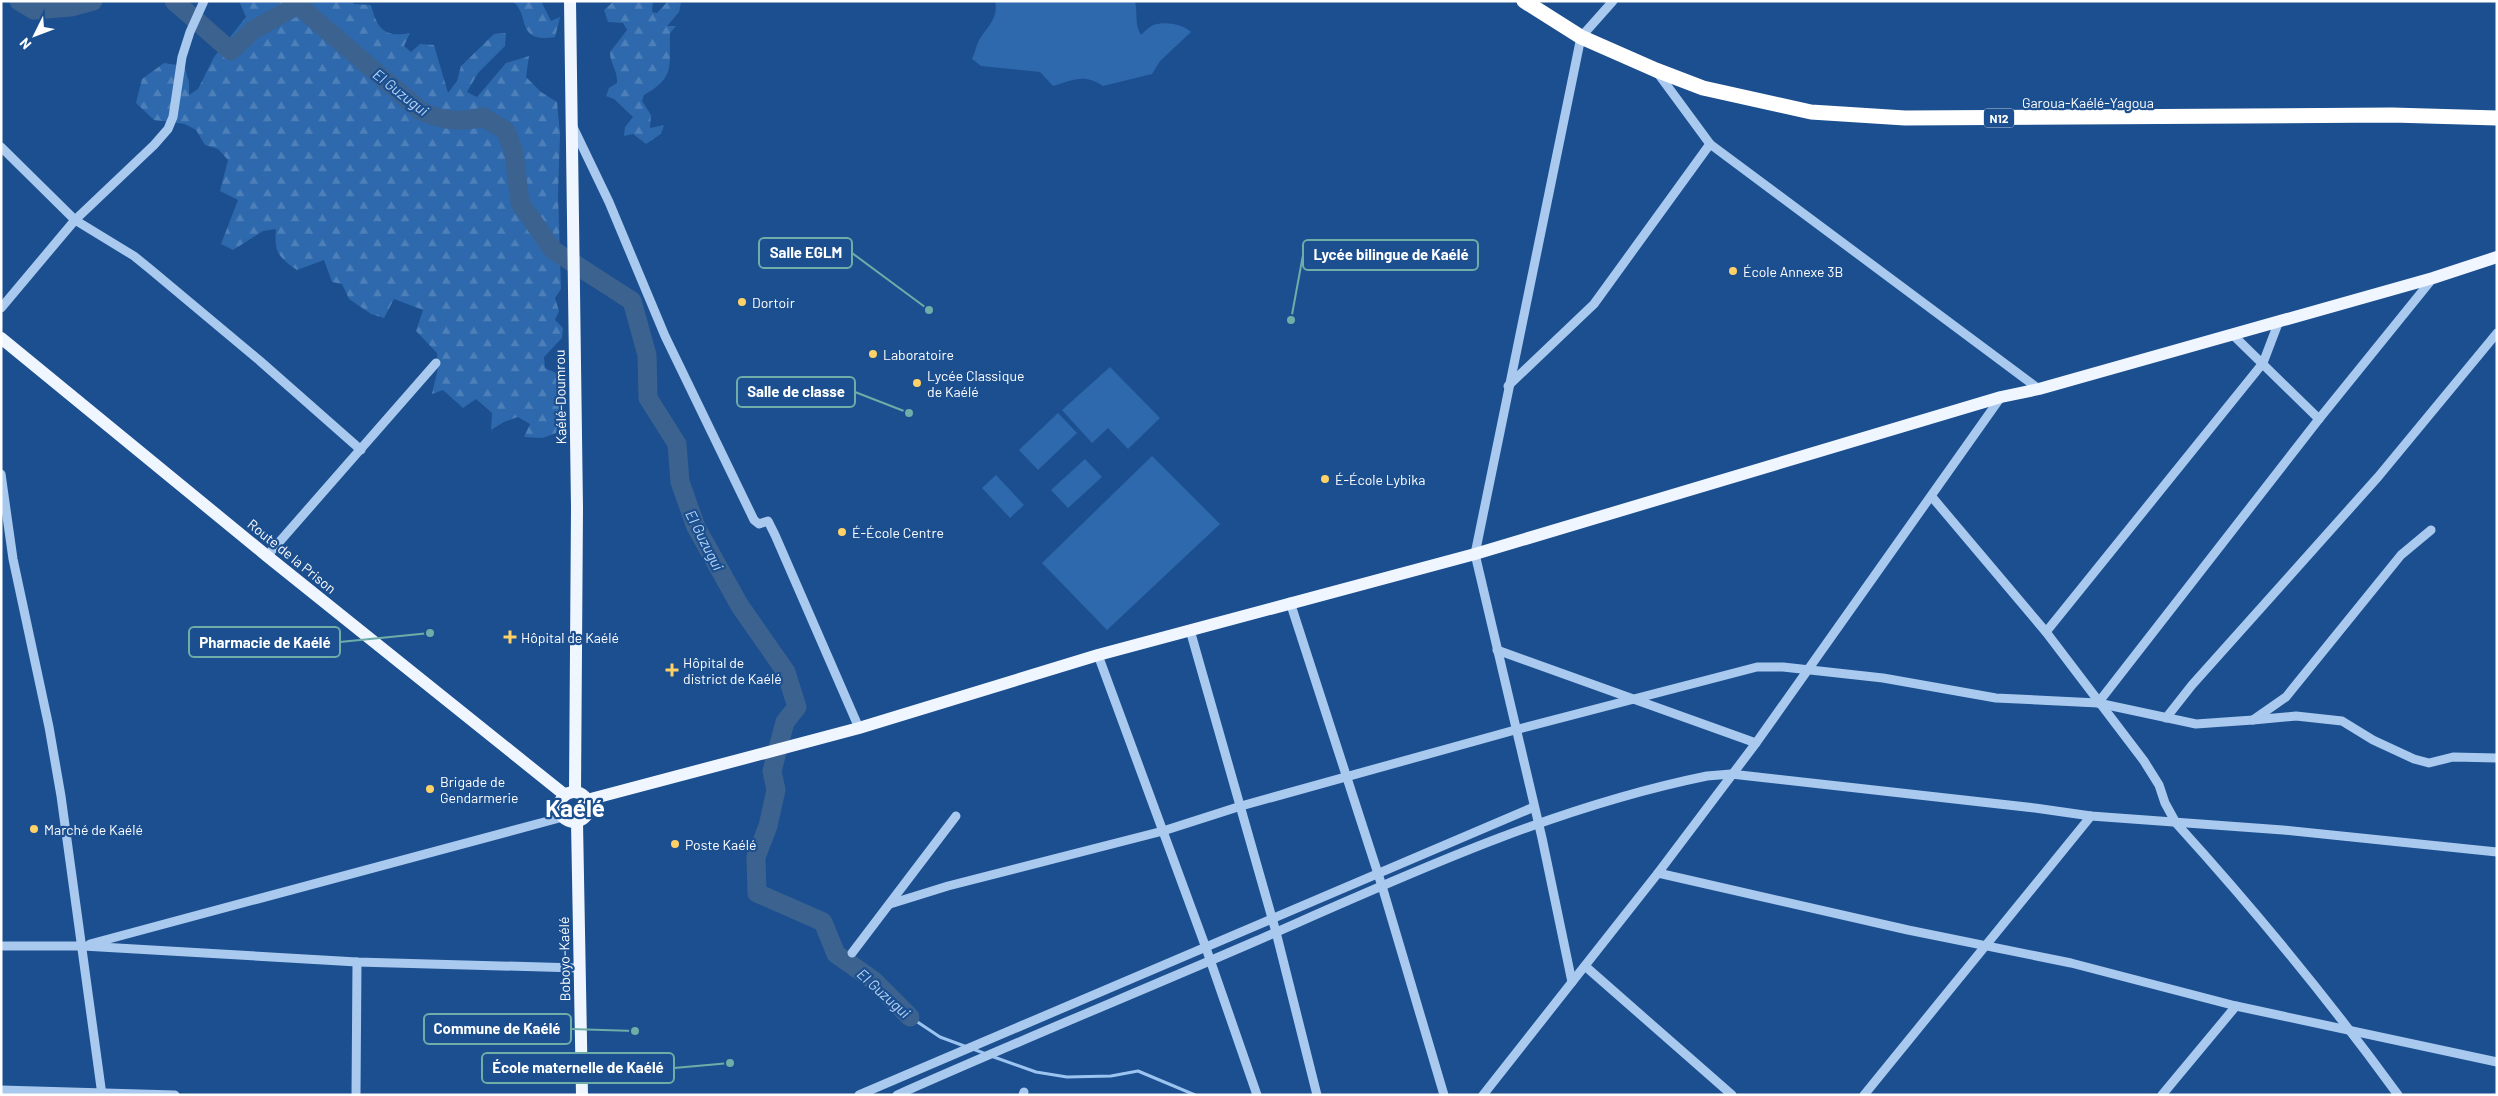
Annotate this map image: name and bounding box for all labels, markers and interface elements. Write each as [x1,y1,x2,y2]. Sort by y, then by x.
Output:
north arrow [10,10,60,60]
text: N [16,35,34,53]
water label: El Guzugui [370,65,433,119]
street label: Garoua-Kaélé-Yagoua [2022,94,2154,111]
road number: N12 [1984,109,2014,128]
callout: Salle EGLM [759,238,852,268]
callout: Lycée bilingue de Kaélé [1303,240,1478,270]
text: Salle EGLM [770,243,842,261]
text: Lycée bilingue de Kaélé [1313,245,1469,263]
place label: École Annexe 3B [1743,263,1843,280]
marker: École Annexe 3B [1727,265,1739,277]
place label: Dortoir [752,294,795,311]
marker: Dortoir [736,296,748,308]
place label: Laboratoire [883,346,954,363]
marker: Laboratoire [867,348,879,360]
street label: Kaélé-Doumrou [551,349,569,445]
place label: Lycée Classique de Kaélé [927,367,1024,400]
callout: Salle de classe [737,377,855,407]
marker: Lycée Classique de Kaélé [911,377,923,389]
text: Salle de classe [747,382,845,400]
place label: É-École Lybika [1335,471,1425,488]
marker: É-École Lybika [1319,473,1331,485]
water label: El Guzugui [682,507,728,573]
street label: Route de la Prison [244,515,340,597]
place label: É-École Centre [852,524,944,541]
marker: É-École Centre [836,526,848,538]
callout: Pharmacie de Kaélé [189,627,340,657]
place label: Hôpital de Kaélé [521,629,619,646]
marker: Hôpital de Kaélé [503,630,517,644]
text: Pharmacie de Kaélé [199,633,331,651]
place label: Hôpital de district de Kaélé [683,654,782,687]
marker: Hôpital de district de Kaélé [665,663,679,677]
place label: Brigade de Gendarmerie [440,773,518,806]
marker: Brigade de Gendarmerie [424,783,436,795]
district label: Kaélé [545,793,605,822]
place label: Marché de Kaélé [44,821,143,838]
marker: Marché de Kaélé [28,823,40,835]
place label: Poste Kaélé [685,836,756,853]
marker: Poste Kaélé [669,838,681,850]
street label: Boboyo-Kaélé [555,917,573,1001]
water label: El Guzugui [854,964,915,1022]
callout: Commune de Kaélé [424,1014,571,1044]
text: Commune de Kaélé [433,1019,561,1037]
callout: École maternelle de Kaélé [482,1053,674,1083]
text: École maternelle de Kaélé [492,1058,664,1076]

